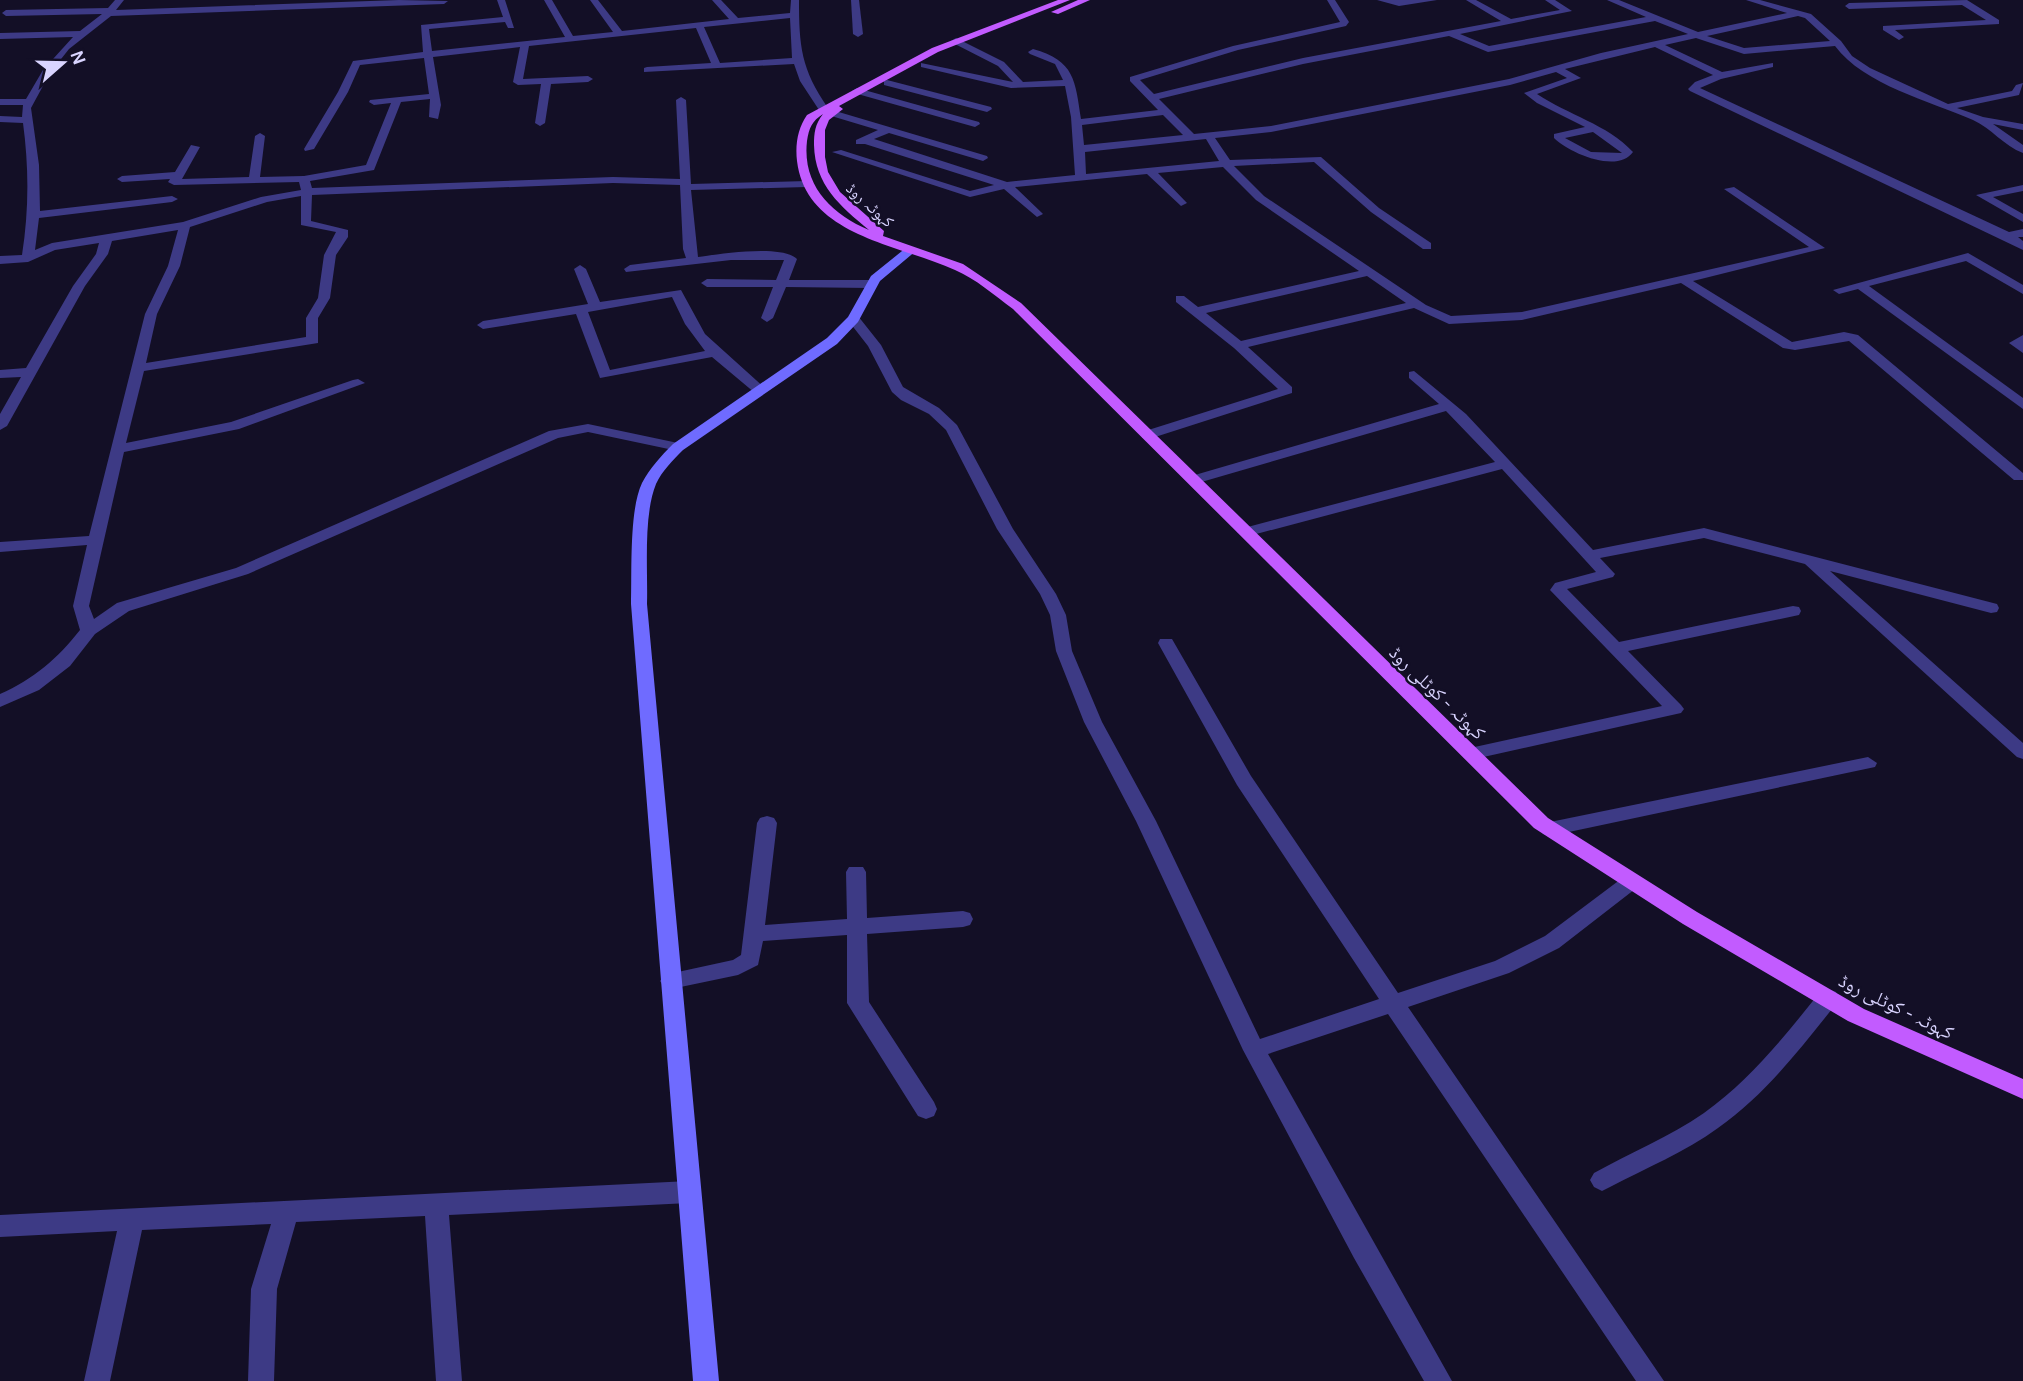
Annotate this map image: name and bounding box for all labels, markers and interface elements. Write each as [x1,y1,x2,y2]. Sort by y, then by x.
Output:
north arrow [28,28,98,98]
text: N [65,47,91,68]
street label: کہوٹہ روڈ [842,179,898,232]
street label: کہوٹہ - کوٹلی روڈ [1384,642,1490,744]
street label: کہوٹہ - کوٹلی روڈ [1835,970,1957,1044]

